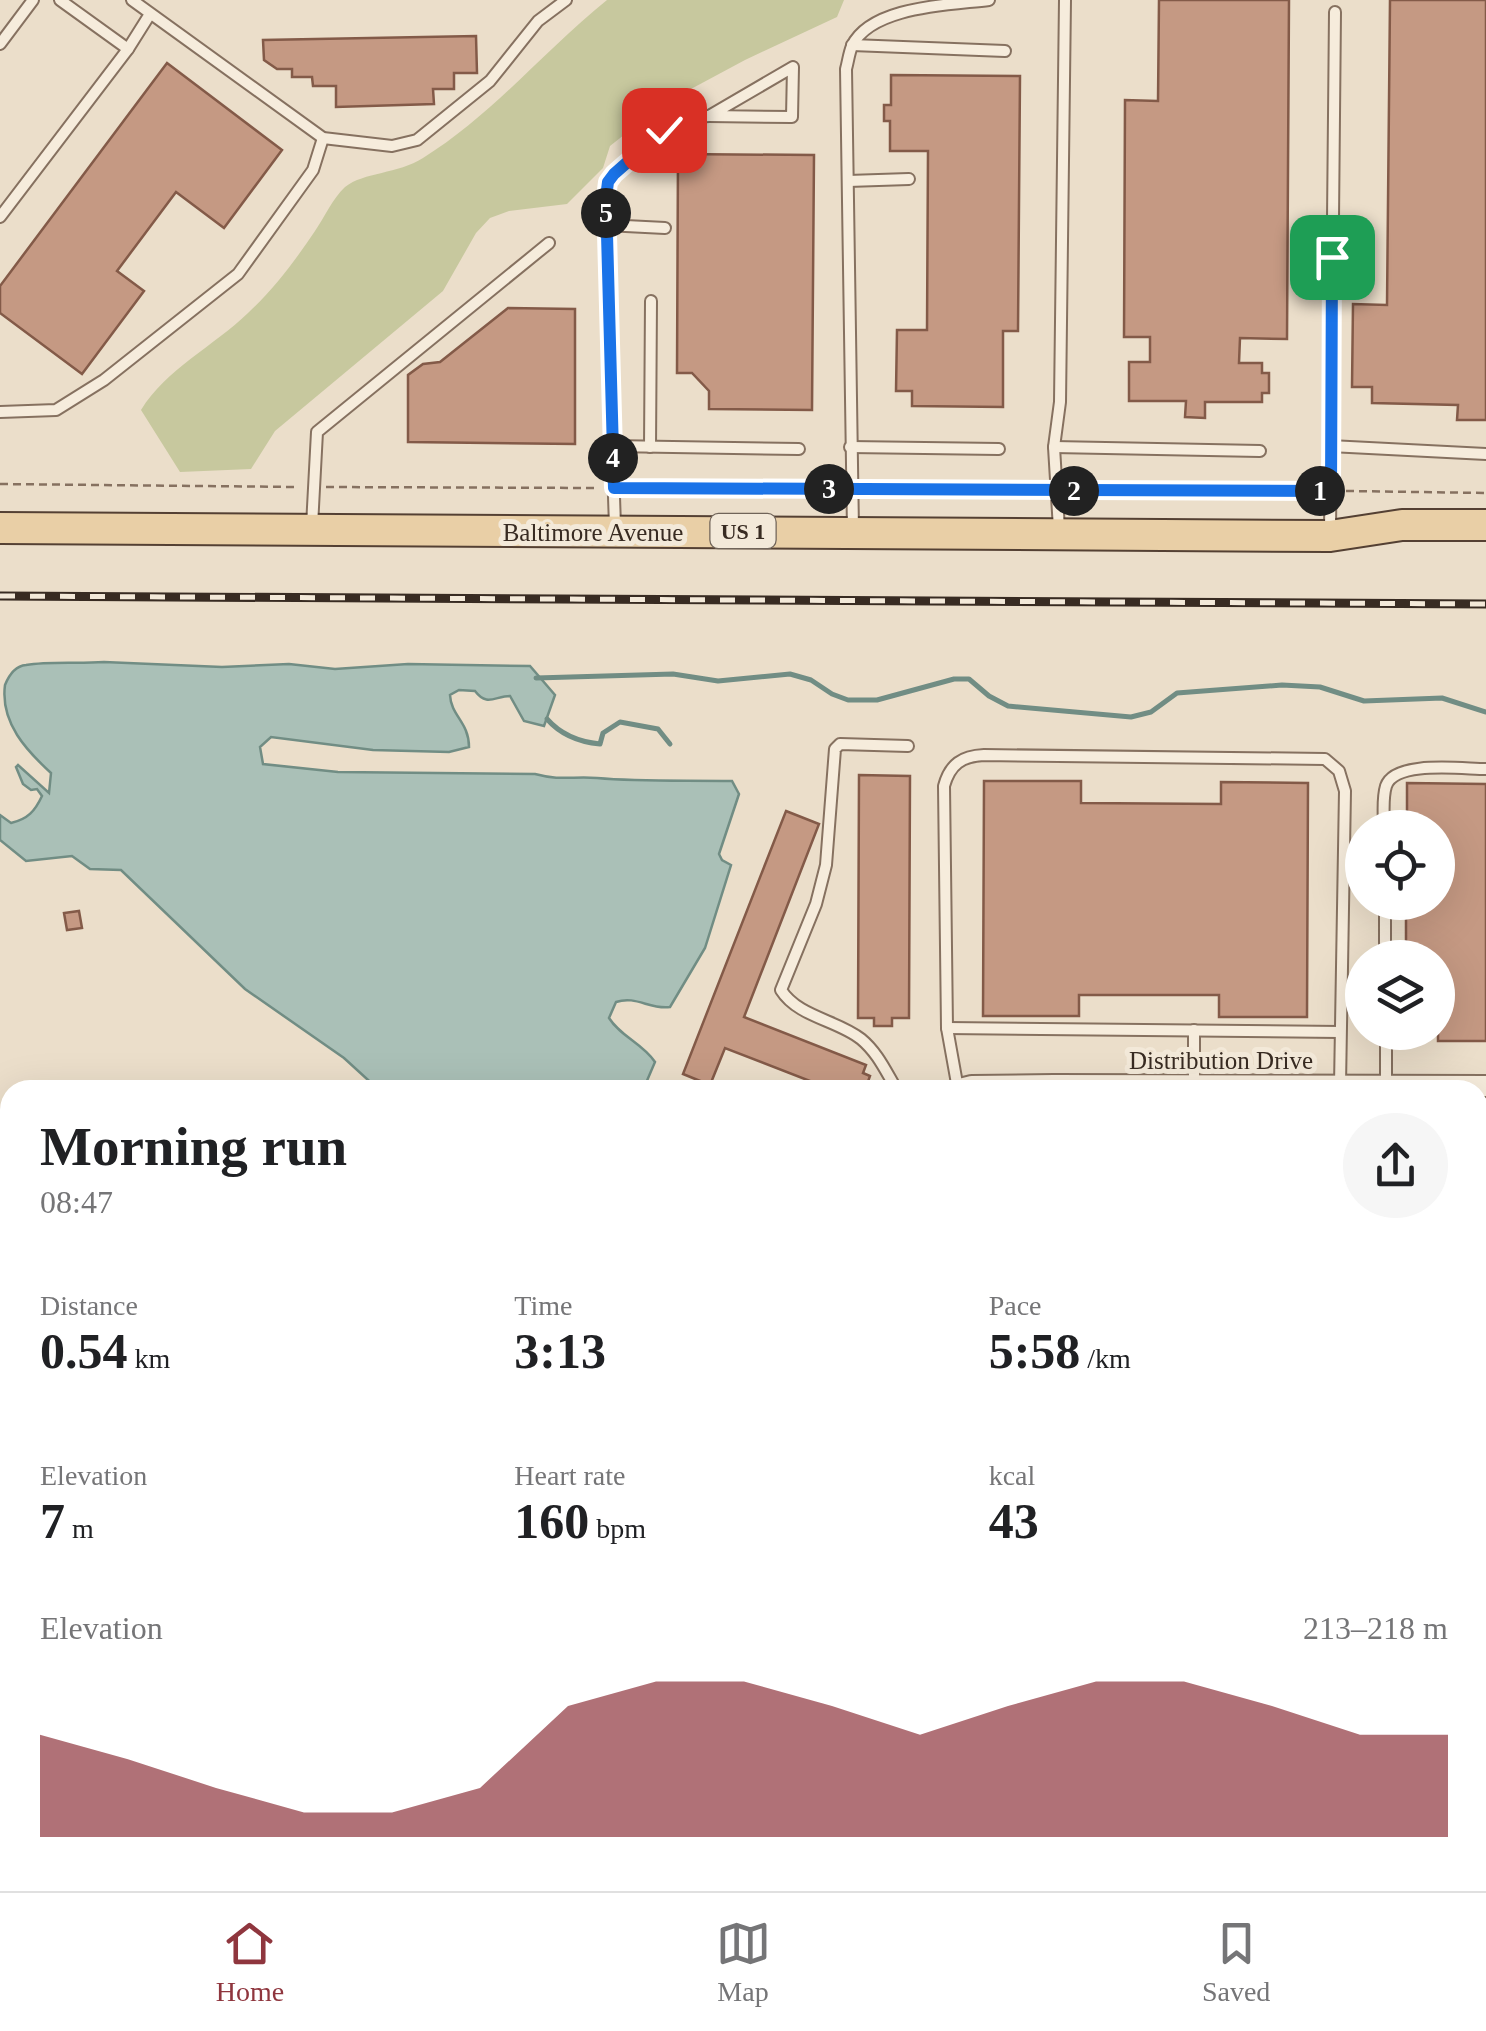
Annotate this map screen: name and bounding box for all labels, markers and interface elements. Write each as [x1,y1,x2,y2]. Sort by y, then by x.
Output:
pin [622,88,707,173]
icon: check [637,103,692,158]
pin: 5 [581,188,631,238]
text: 5 [599,197,613,228]
pin [1290,215,1375,300]
icon: arrive [1305,230,1360,285]
pin: 4 [588,433,638,483]
text: 4 [606,442,620,473]
pin: 3 [804,464,854,514]
pin: 2 [1049,466,1099,516]
pin: 1 [1295,466,1345,516]
text: 3 [822,473,836,504]
text: 2 [1067,475,1081,506]
text: 1 [1313,475,1327,506]
road number: US 1 [710,514,776,548]
street label: Baltimore Avenue [503,519,683,546]
map controls [1345,810,1455,1050]
button: locate [1345,810,1455,920]
button: layers [1345,940,1455,1050]
street label: Distribution Drive [1129,1047,1313,1074]
button: share [1343,1113,1448,1218]
text: Morning run [40,1116,347,1177]
text: 08:47 [40,1184,113,1220]
text: Distance [40,1290,138,1321]
text: Time [514,1290,572,1321]
text: Pace [989,1290,1042,1321]
text: 0.54 [40,1323,128,1379]
text: 3:13 [514,1323,606,1379]
text: 5:58 [989,1323,1080,1379]
text: km [128,1343,170,1374]
text: /km [1080,1343,1131,1374]
text: Elevation [40,1460,147,1491]
text: Heart rate [514,1460,625,1491]
text: kcal [989,1460,1035,1491]
text: 7 [40,1493,65,1549]
text: 160 [514,1493,589,1549]
text: 43 [989,1493,1039,1549]
text: m [65,1513,94,1544]
text: bpm [589,1513,646,1544]
text: Elevation [40,1610,163,1646]
text: 213–218 m [1303,1610,1448,1646]
tab: Home [216,1916,284,2008]
tab: Map [716,1916,771,2008]
tab: Saved [1202,1916,1270,2008]

